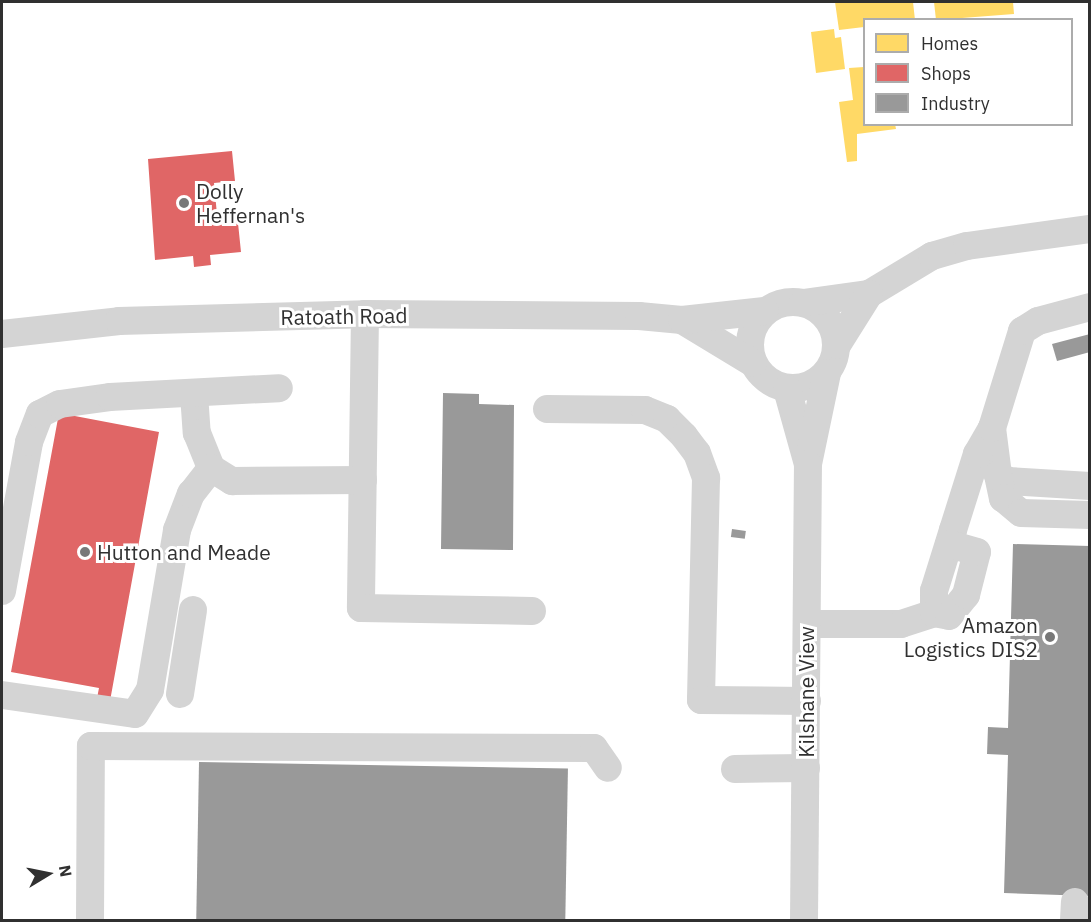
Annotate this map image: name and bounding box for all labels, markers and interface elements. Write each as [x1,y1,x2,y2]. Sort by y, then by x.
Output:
legend [863,18,1073,126]
text: Homes [921,32,978,55]
text: Shops [921,62,971,85]
text: Industry [921,92,990,115]
place label: Dolly Heffernan's [196,178,305,228]
marker: Dolly Heffernan's [177,196,191,210]
street label: Ratoath Road [280,302,408,330]
place label: Hutton and Meade [97,539,271,565]
marker: Hutton and Meade [78,545,92,559]
place label: Amazon Logistics DIS2 [904,612,1038,662]
street label: Kilshane View [793,626,819,758]
marker: Amazon Logistics DIS2 [1043,630,1057,644]
north arrow [18,844,78,904]
text: N [55,863,77,878]

